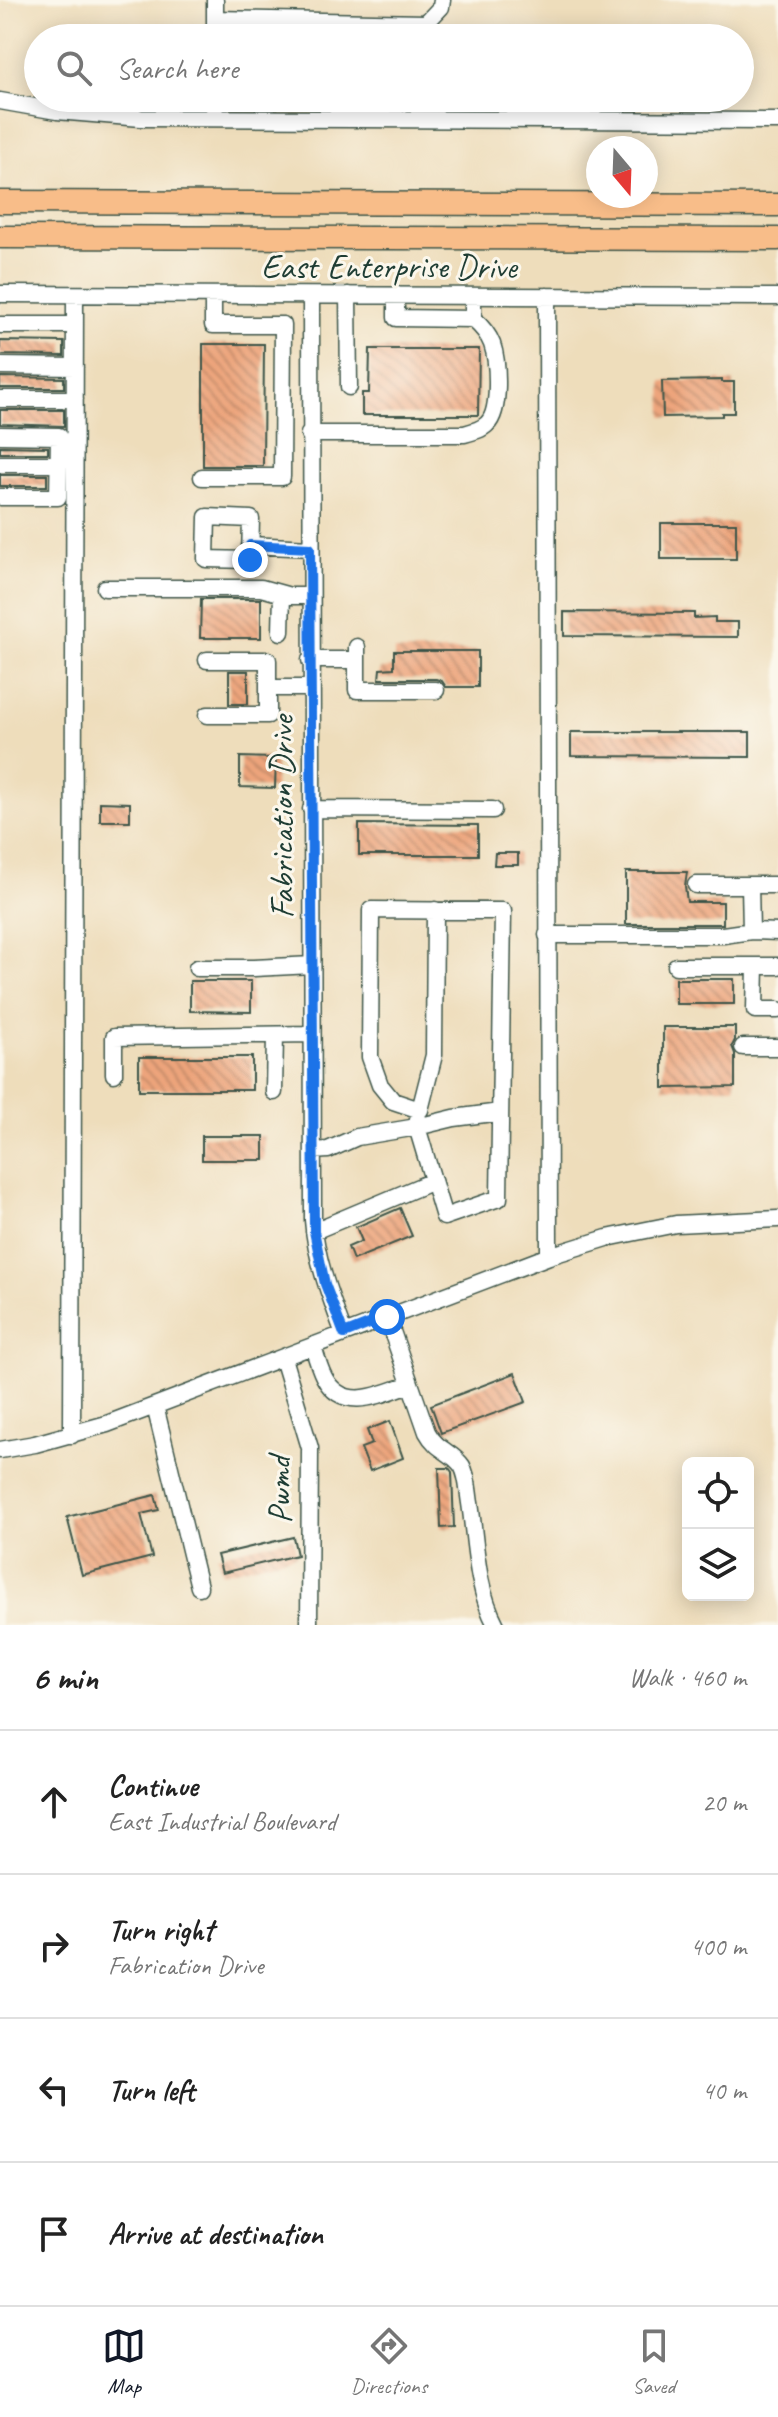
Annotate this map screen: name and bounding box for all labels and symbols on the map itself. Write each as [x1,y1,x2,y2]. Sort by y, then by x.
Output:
north arrow [586,136,658,208]
street label: East Enterprise Drive [261,245,519,288]
route end [232,542,268,578]
street label: Fabrication Drive [260,712,303,919]
route start [369,1299,405,1335]
street label: Pwmd [257,1451,301,1524]

